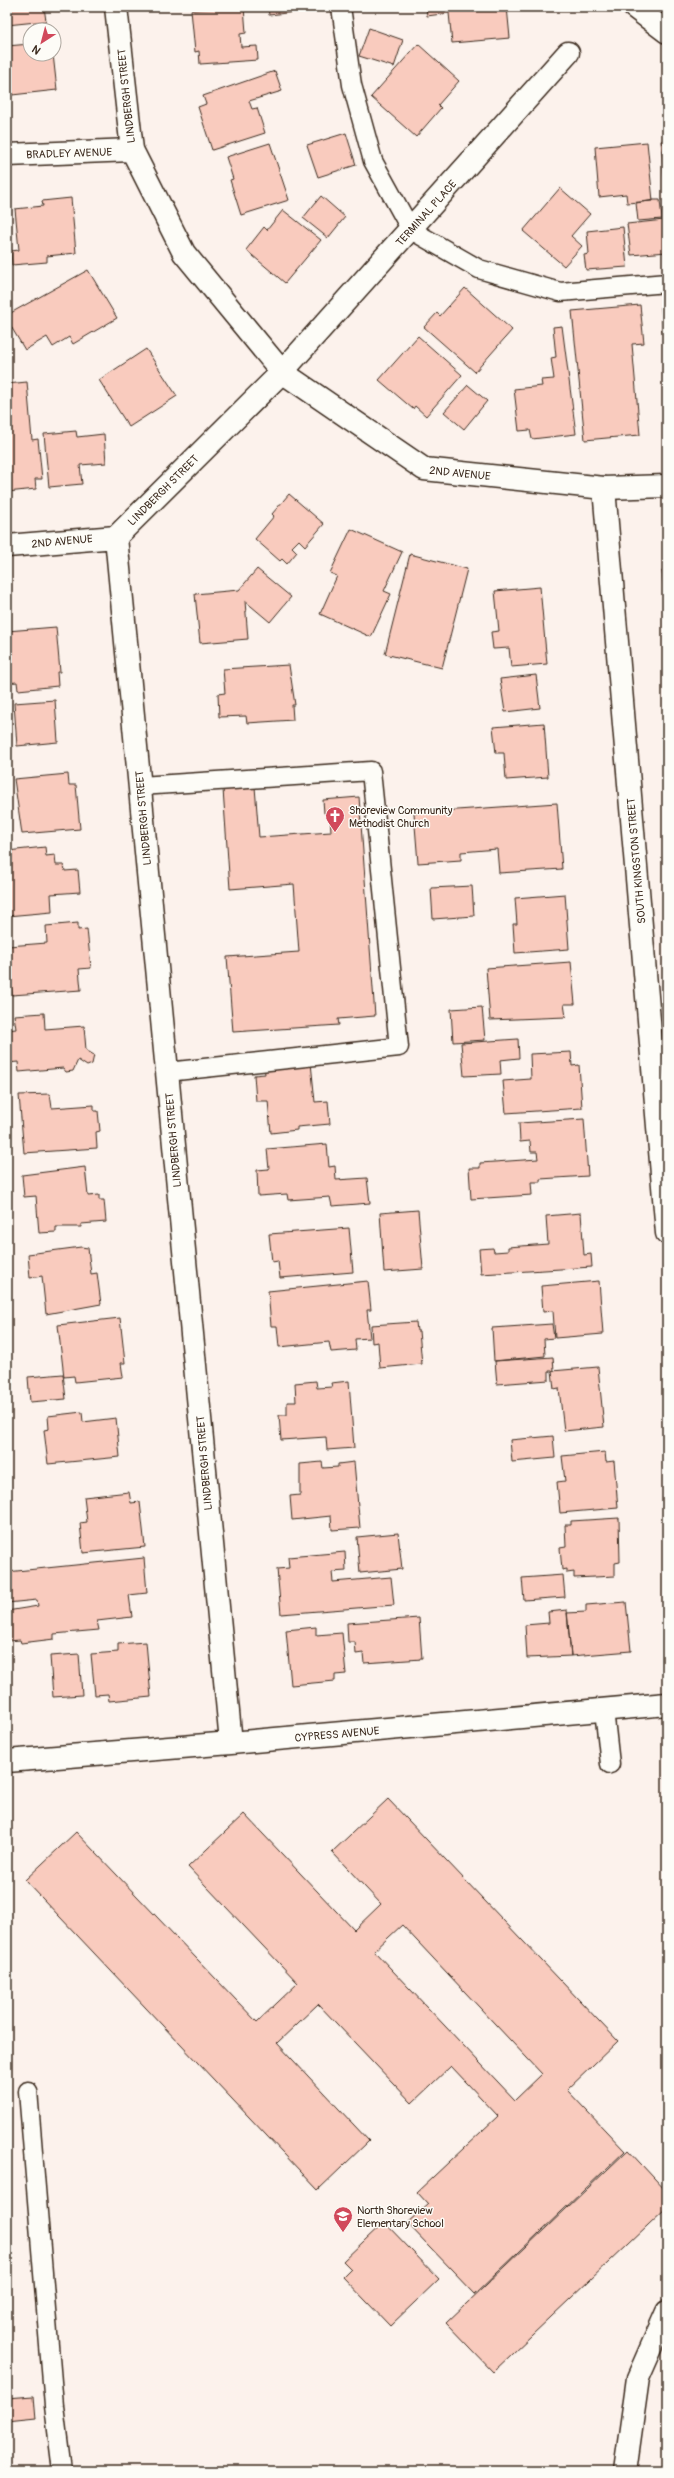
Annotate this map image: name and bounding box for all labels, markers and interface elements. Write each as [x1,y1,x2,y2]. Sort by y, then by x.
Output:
north arrow [22,22,62,62]
text: N [29,42,43,57]
street label: LINDBERGH STREET [115,48,138,144]
street label: BRADLEY AVENUE [26,145,112,161]
street label: TERMINAL PLACE [393,177,460,249]
street label: LINDBERGH STREET [125,452,201,528]
street label: 2ND AVENUE [429,464,492,483]
street label: 2ND AVENUE [31,532,94,551]
street label: LINDBERGH STREET [133,770,154,866]
street label: SOUTH KINGSTON STREET [625,797,648,924]
place label: Shoreview Community Methodist Church [349,804,453,830]
church icon: Shoreview Community Methodist Church [324,805,346,833]
street label: LINDBERGH STREET [163,1092,184,1188]
street label: LINDBERGH STREET [194,1415,215,1511]
street label: CYPRESS AVENUE [294,1724,380,1745]
place label: North Shoreview Elementary School [357,2204,444,2230]
school or university icon: North Shoreview Elementary School [332,2205,354,2233]

